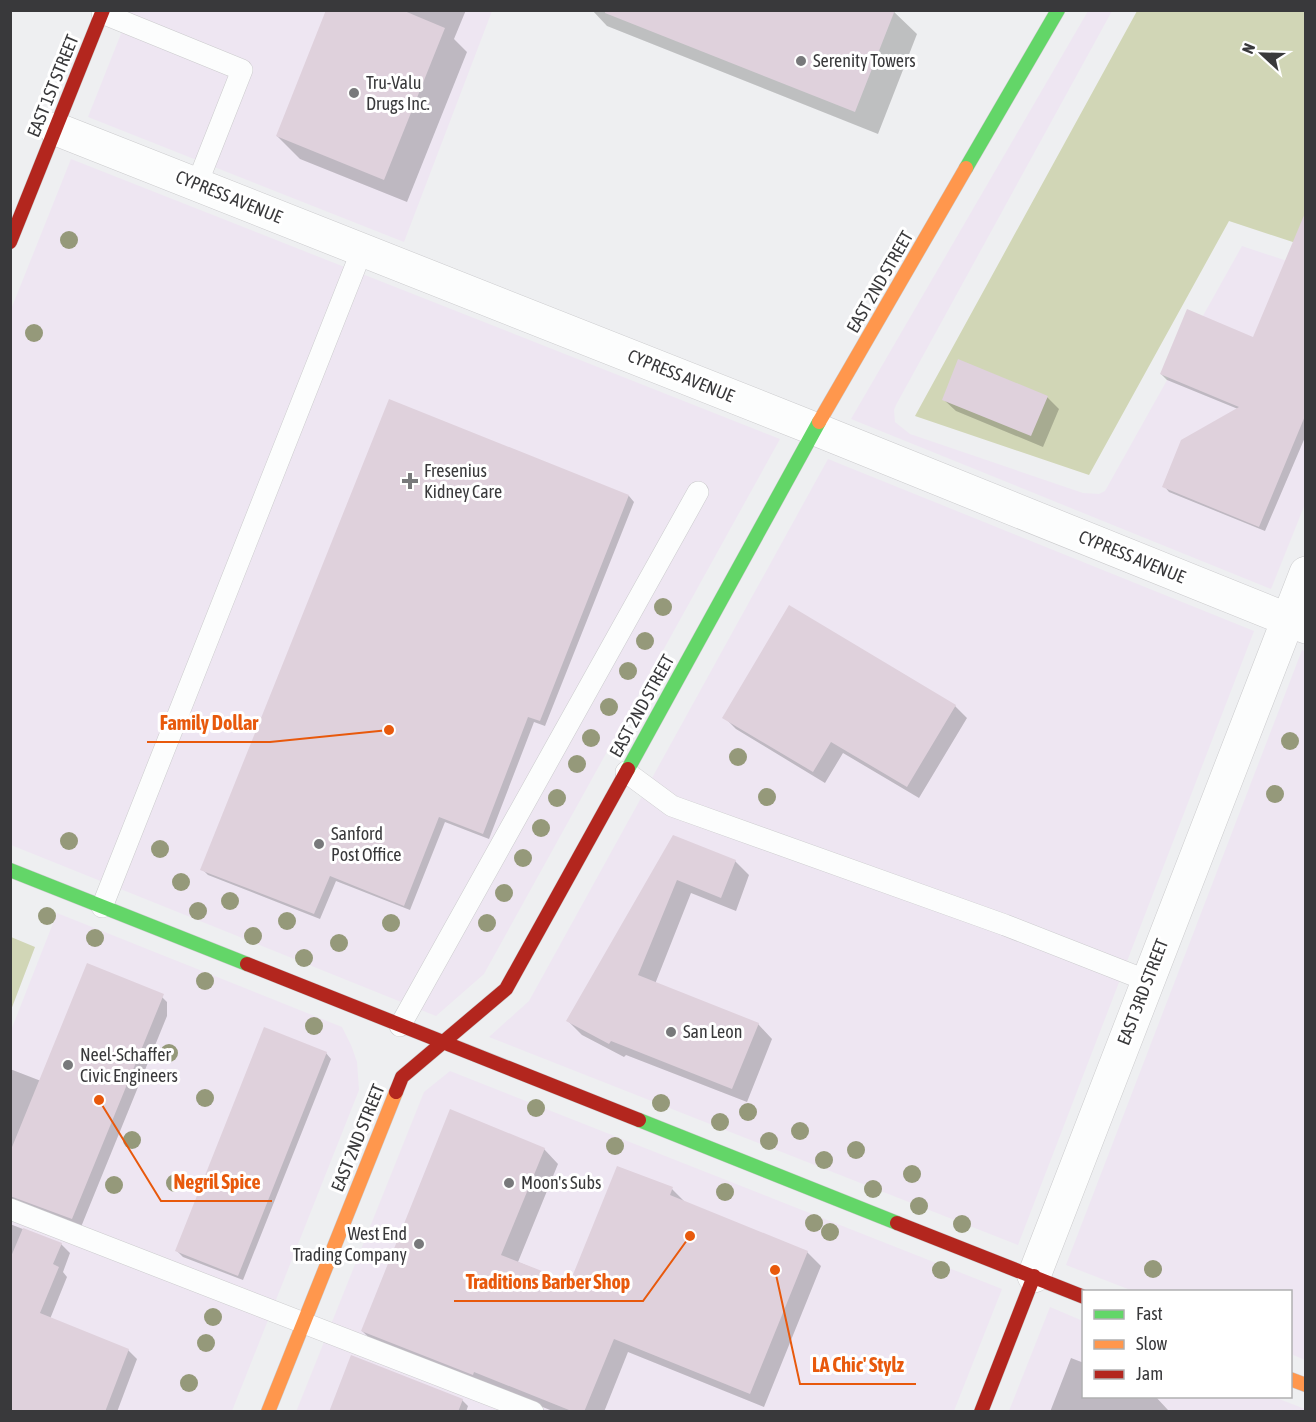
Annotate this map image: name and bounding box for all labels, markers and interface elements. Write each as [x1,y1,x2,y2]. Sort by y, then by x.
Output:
north arrow [1232,24,1292,84]
street label: EAST 1ST STREET [22,31,83,140]
text: N [1238,41,1258,56]
place label: Serenity Towers [813,50,916,71]
marker: Serenity Towers [794,54,808,68]
place label: Tru-Valu Drugs Inc. [366,72,430,114]
marker: Tru-Valu Drugs Inc. [347,86,361,100]
street label: CYPRESS AVENUE [173,166,286,228]
street label: EAST 2ND STREET [842,227,917,336]
street label: CYPRESS AVENUE [625,345,738,407]
place label: Fresenius Kidney Care [424,460,502,502]
marker: Fresenius Kidney Care [401,472,419,490]
street label: CYPRESS AVENUE [1076,526,1189,588]
street label: EAST 2ND STREET [605,651,678,761]
callout: Family Dollar [147,704,270,742]
text: Family Dollar [160,711,259,734]
place label: Sanford Post Office [331,823,401,865]
marker: Sanford Post Office [312,837,326,851]
street label: EAST 3RD STREET [1113,936,1172,1048]
place label: San Leon [683,1021,742,1042]
marker: San Leon [664,1025,678,1039]
place label: Neel-Schaffer Civic Engineers [80,1044,178,1086]
marker: Neel-Schaffer Civic Engineers [61,1058,75,1072]
street label: EAST 2ND STREET [326,1081,389,1194]
callout: Negril Spice [161,1163,272,1201]
text: Negril Spice [174,1170,260,1193]
place label: Moon's Subs [521,1172,601,1193]
marker: Moon's Subs [502,1176,516,1190]
place label: West End Trading Company [293,1223,407,1265]
marker: West End Trading Company [412,1237,426,1251]
callout: Traditions Barber Shop [454,1263,643,1301]
text: Traditions Barber Shop [466,1270,630,1293]
legend [1082,1290,1292,1398]
text: Fast [1136,1303,1163,1324]
text: Slow [1136,1333,1167,1354]
callout: LA Chic' Stylz [800,1346,916,1384]
text: LA Chic' Stylz [812,1353,905,1376]
text: Jam [1136,1363,1163,1384]

